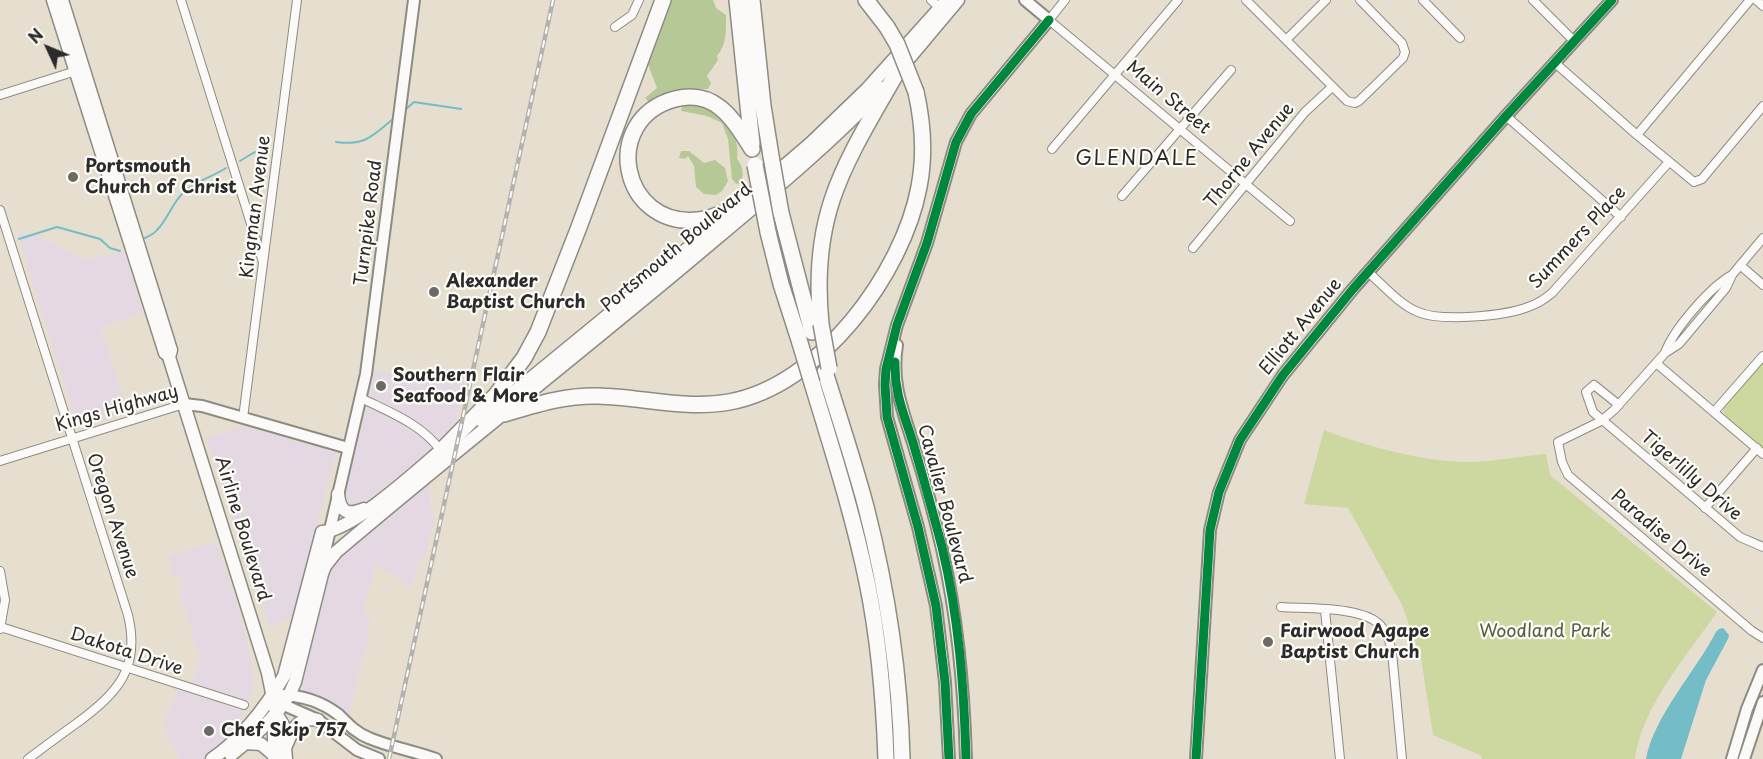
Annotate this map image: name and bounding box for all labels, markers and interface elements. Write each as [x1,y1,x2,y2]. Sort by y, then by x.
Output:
north arrow [18,18,78,78]
text: N [22,23,48,48]
street label: Main Street [1122,57,1214,139]
street label: Thorne Avenue [1201,99,1299,213]
street label: Kingman Avenue [237,134,275,280]
district label: GLENDALE [1075,147,1199,171]
place label: Portsmouth Church of Christ [85,156,237,198]
street label: Turnpike Road [351,159,387,287]
marker: Portsmouth Church of Christ [66,170,80,184]
street label: Portsmouth Boulevard [597,179,757,317]
street label: Summers Place [1525,182,1631,294]
place label: Alexander Baptist Church [446,271,586,314]
street label: Elliott Avenue [1255,274,1347,380]
marker: Alexander Baptist Church [427,285,441,299]
place label: Southern Flair Seafood & More [393,365,539,407]
marker: Southern Flair Seafood & More [374,379,388,393]
street label: Kings Highway [53,381,181,437]
street label: Cavalier Boulevard [912,422,976,586]
street label: Tigerlilly Drive [1636,426,1746,526]
street label: Oregon Avenue [82,451,142,581]
street label: Airline Boulevard [210,454,274,604]
street label: Paradise Drive [1606,486,1716,582]
place label: Fairwood Agape Baptist Church [1280,621,1429,664]
park label: Woodland Park [1479,621,1611,643]
street label: Dakota Drive [67,624,185,680]
marker: Fairwood Agape Baptist Church [1261,635,1275,649]
place label: Chef Skip 757 [221,720,347,742]
marker: Chef Skip 757 [202,724,216,738]

